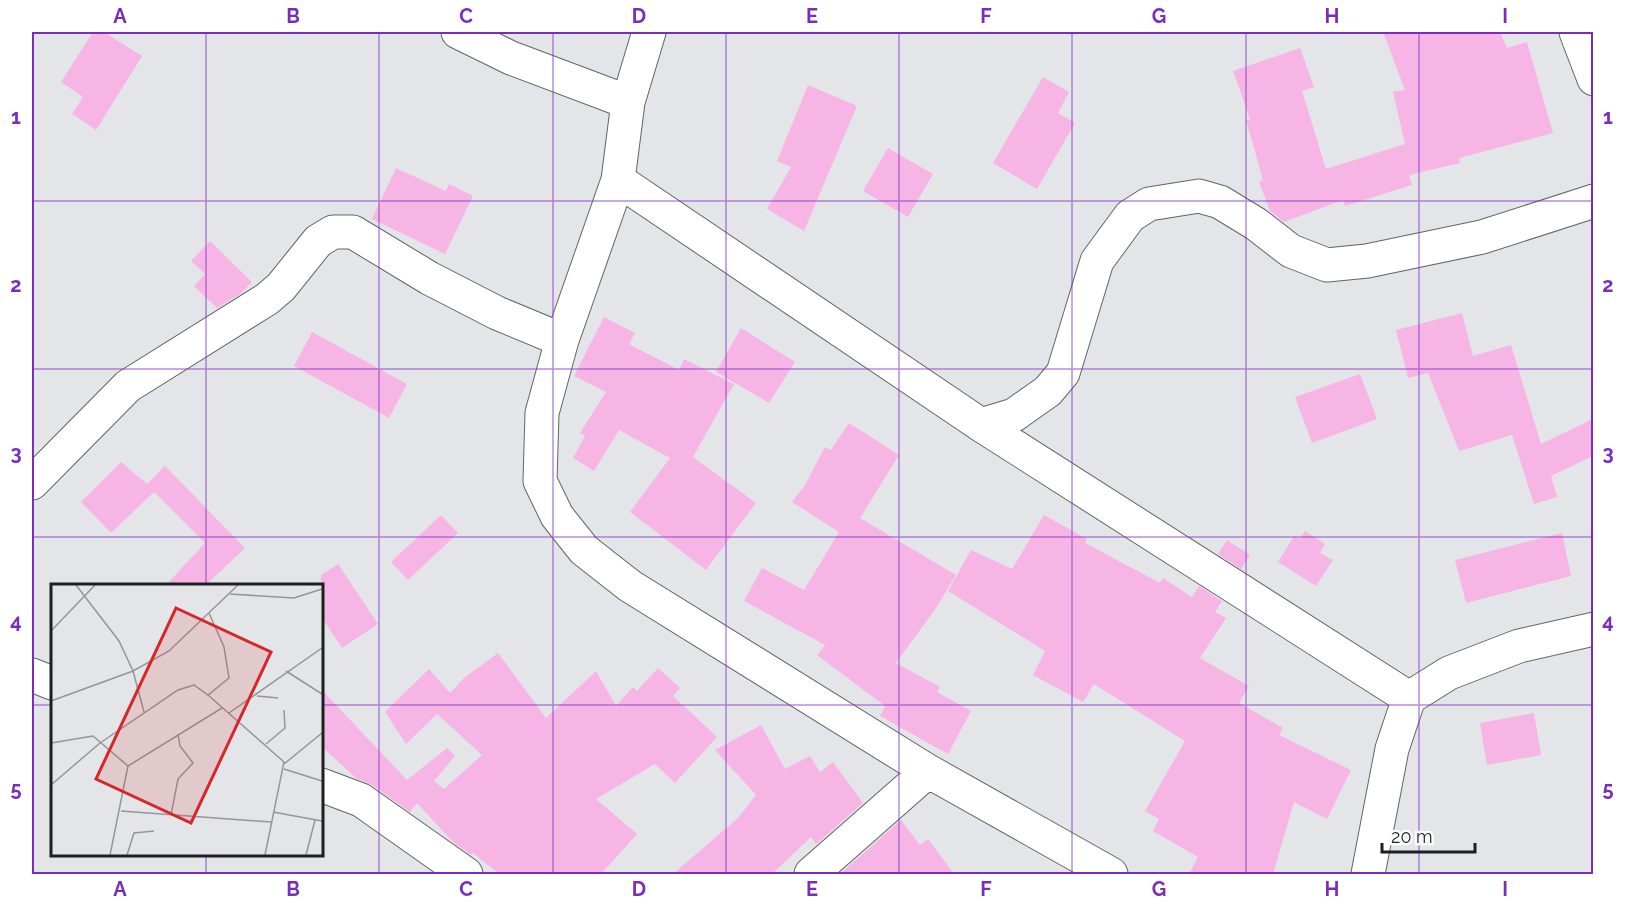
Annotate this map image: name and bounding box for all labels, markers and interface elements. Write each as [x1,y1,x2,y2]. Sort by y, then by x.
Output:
text: A [113,4,127,28]
text: B [286,4,300,28]
text: C [459,4,473,28]
text: D [632,4,646,28]
text: E [806,4,818,28]
text: F [980,4,992,28]
text: G [1152,4,1166,28]
text: H [1325,4,1339,28]
text: I [1502,4,1508,28]
text: 1 [11,105,21,129]
text: 1 [1603,105,1613,129]
text: 2 [10,273,22,297]
text: 2 [1602,273,1614,297]
text: 3 [10,441,22,465]
text: 3 [1602,441,1614,465]
inset map [51,584,322,855]
text: 4 [10,609,22,633]
text: 4 [1602,609,1614,633]
text: 5 [10,777,22,801]
text: 5 [1602,777,1614,801]
scale bar [1382,816,1475,854]
text: 20 m [1391,826,1433,847]
text: A [113,877,127,901]
text: B [286,877,300,901]
text: C [459,877,473,901]
text: D [632,877,646,901]
text: E [806,877,818,901]
text: F [980,877,992,901]
text: G [1152,877,1166,901]
text: H [1325,877,1339,901]
text: I [1502,877,1508,901]

